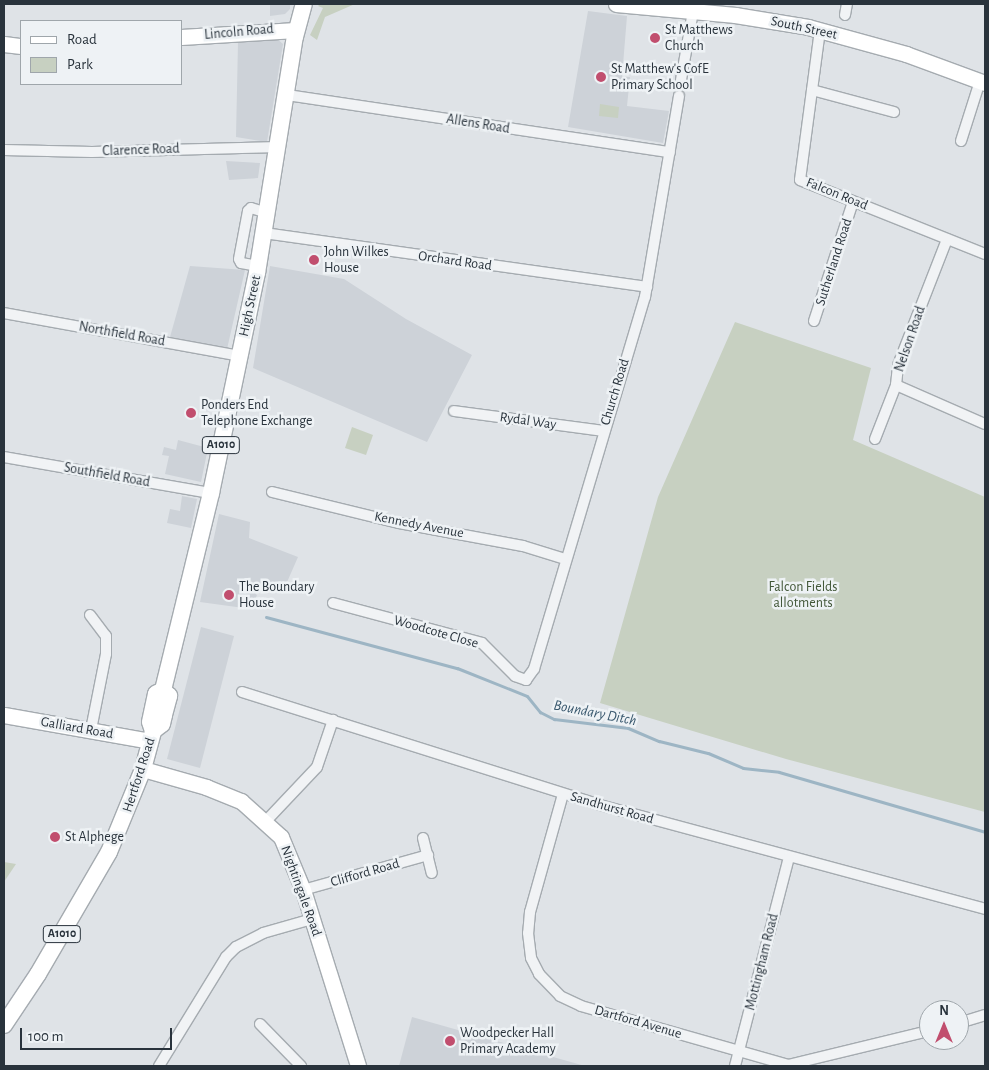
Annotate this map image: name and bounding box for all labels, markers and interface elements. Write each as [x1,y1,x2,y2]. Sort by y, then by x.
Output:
street label: South Street [769,13,839,43]
legend [20,20,182,85]
street label: Lincoln Road [204,21,274,43]
place label: St Matthews Church [665,22,733,54]
text: Road [67,32,97,47]
marker: St Matthews Church [649,32,661,44]
text: Park [67,57,93,72]
place label: St Matthew's CofE Primary School [611,61,709,94]
marker: St Matthew's CofE Primary School [595,71,607,83]
street label: Allens Road [445,111,511,137]
street label: Clarence Road [102,140,180,160]
street label: Falcon Road [804,174,870,214]
street label: Sutherland Road [812,216,856,308]
place label: John Wilkes House [324,244,389,276]
street label: Orchard Road [417,248,493,274]
marker: John Wilkes House [308,254,320,266]
street label: High Street [235,274,265,338]
street label: Nelson Road [891,304,929,374]
street label: Northfield Road [78,318,166,350]
street label: Church Road [597,357,633,427]
place label: Ponders End Telephone Exchange [201,397,313,430]
marker: Ponders End Telephone Exchange [185,407,197,419]
street label: Rydal Way [499,409,557,433]
road number: A1010 [201,436,241,454]
street label: Southfield Road [63,459,151,491]
street label: Kennedy Avenue [373,508,465,542]
place label: The Boundary House [239,579,314,612]
park label: Falcon Fields allotments [768,579,838,612]
marker: The Boundary House [223,589,235,601]
street label: Woodcote Close [392,612,480,652]
water label: Boundary Ditch [552,696,638,730]
street label: Galliard Road [39,713,115,743]
street label: Hertford Road [119,736,159,814]
street label: Sandhurst Road [568,788,656,828]
place label: St Alphege [65,829,124,845]
marker: St Alphege [49,831,61,843]
street label: Nightingale Road [277,843,325,939]
street label: Clifford Road [329,855,401,891]
street label: Mottingham Road [742,912,782,1012]
road number: A1010 [42,924,82,944]
north arrow [919,1000,969,1050]
street label: Dartford Avenue [592,1002,684,1042]
text: N [939,1004,949,1018]
scale bar [22,1018,175,1050]
place label: Woodpecker Hall Primary Academy [460,1025,556,1058]
text: 100 m [28,1029,63,1044]
marker: Woodpecker Hall Primary Academy [444,1035,456,1047]

